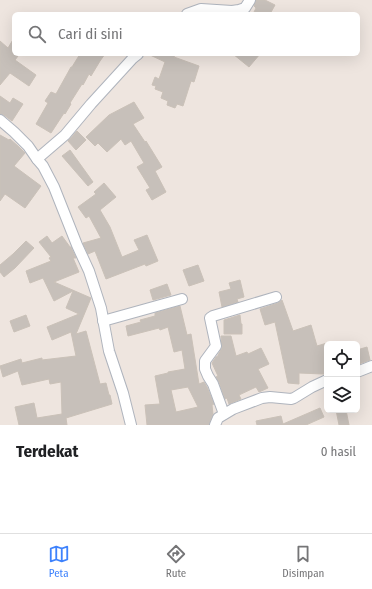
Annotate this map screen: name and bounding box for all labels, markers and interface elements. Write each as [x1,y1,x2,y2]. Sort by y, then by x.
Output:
search box [12,12,360,56]
icon: search [26,23,48,45]
text: Cari di sini [58,25,123,43]
map controls [324,341,360,413]
button: locate [324,341,360,377]
button: layers [324,377,360,413]
text: Terdekat [16,441,78,462]
text: 0 hasil [321,444,356,459]
tab: Peta [48,543,70,580]
tab: Rute [165,543,187,580]
tab: Disimpan [282,543,324,580]

